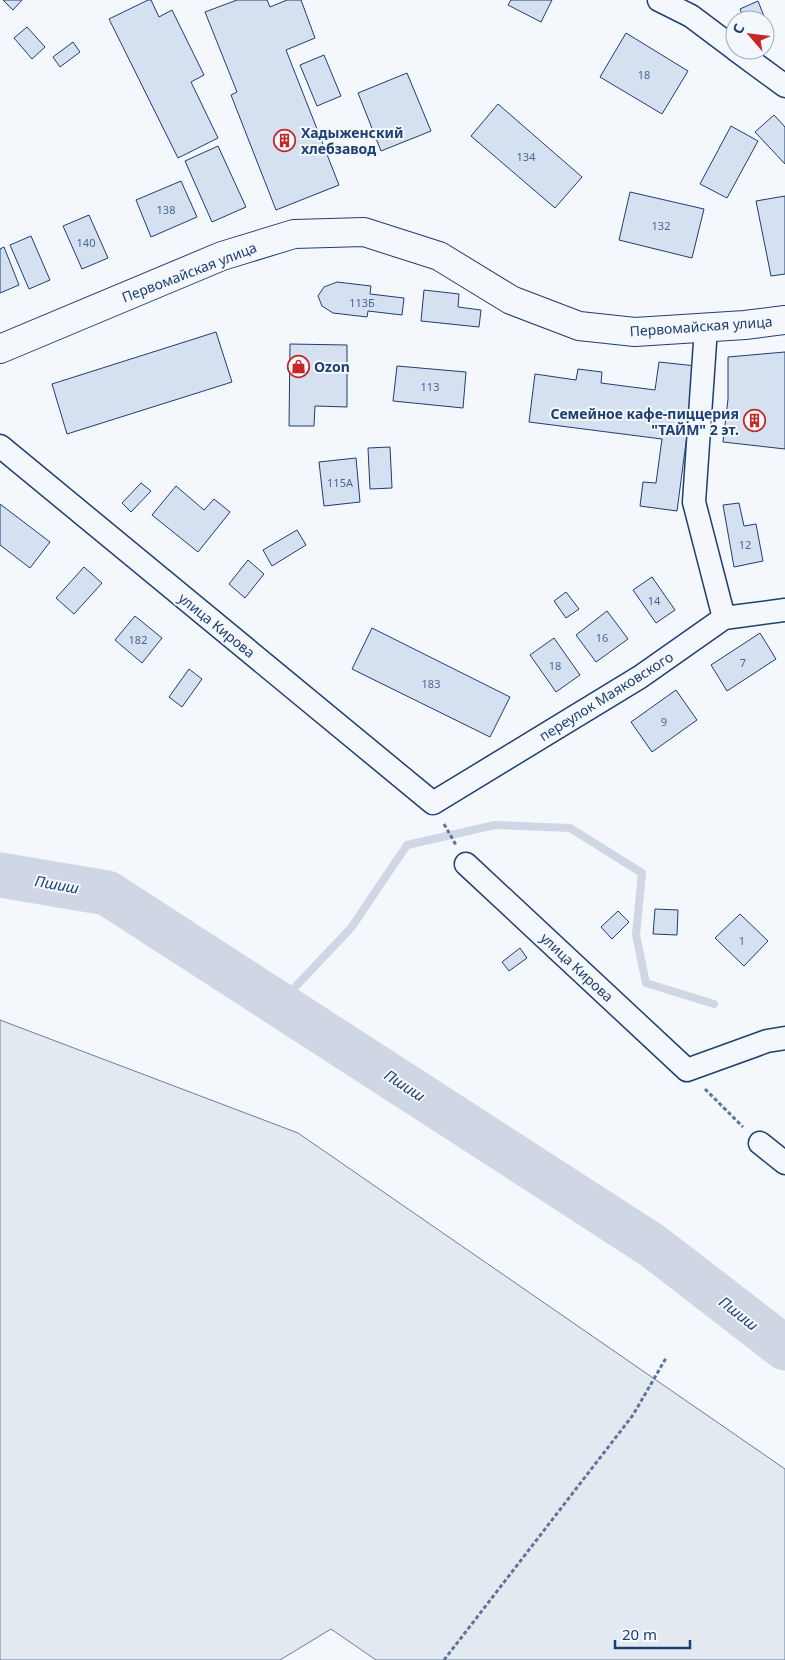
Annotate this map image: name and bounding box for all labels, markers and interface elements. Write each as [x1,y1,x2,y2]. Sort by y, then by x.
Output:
north arrow [725,10,775,60]
text: С [728,20,749,37]
house number: 18 [638,67,650,82]
place label: Хадыженский хлебзавод [301,123,403,158]
building icon: Хадыженский хлебзавод [273,128,297,152]
house number: 134 [517,149,536,164]
house number: 138 [157,202,175,217]
house number: 132 [652,218,670,233]
house number: 140 [77,235,95,250]
street label: Первомайская улица [119,237,259,307]
house number: 113Б [349,295,375,310]
street label: Первомайская улица [629,312,773,340]
shop icon: Ozon [286,354,310,378]
place label: Ozon [314,357,350,376]
house number: 113 [421,379,439,394]
place label: Семейное кафе-пиццерия "ТАЙМ" 2 эт. [550,404,739,439]
building icon: Семейное кафе-пиццерия "ТАЙМ" 2 эт. [743,409,767,433]
house number: 115А [327,475,354,490]
house number: 12 [739,537,751,552]
street label: улица Кирова [175,588,259,662]
house number: 14 [648,593,661,608]
house number: 16 [596,630,608,645]
house number: 182 [129,632,147,647]
street label: переулок Маяковского [535,647,677,745]
house number: 7 [740,655,746,670]
house number: 18 [549,658,561,673]
house number: 183 [422,676,440,691]
house number: 9 [661,714,667,729]
water label: Пшиш [33,870,81,898]
street label: улица Кирова [536,928,618,1006]
house number: 1 [739,933,745,948]
water label: Пшиш [381,1064,429,1106]
water label: Пшиш [715,1291,763,1335]
scale bar [615,1618,690,1650]
text: 20 m [622,1624,657,1644]

